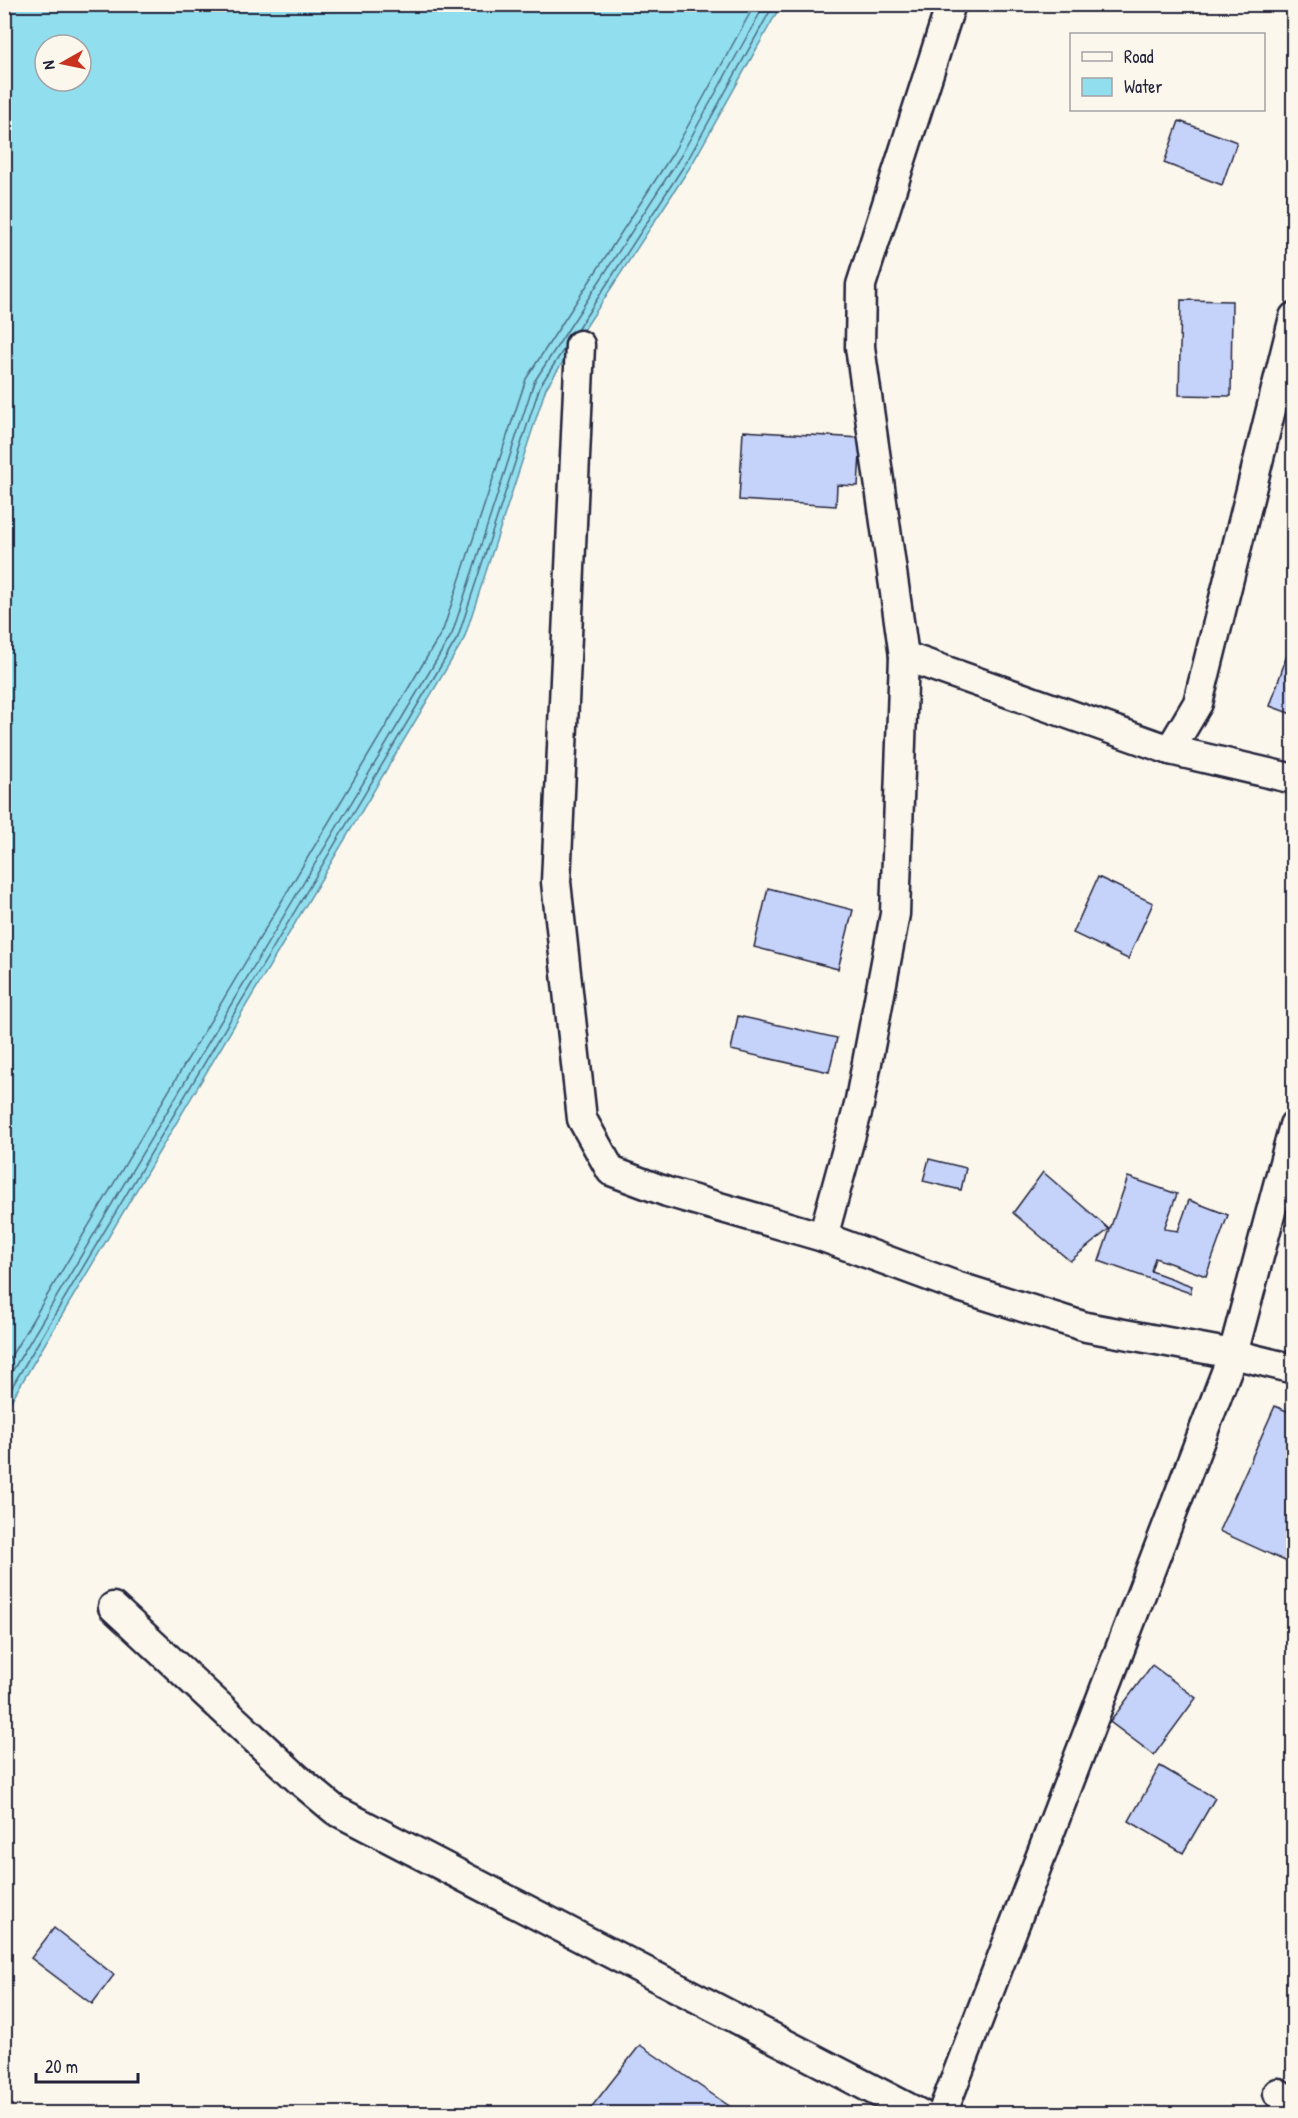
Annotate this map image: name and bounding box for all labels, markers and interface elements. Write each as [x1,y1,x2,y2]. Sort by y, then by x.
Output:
north arrow [33,33,93,93]
legend [1070,33,1265,111]
text: Road [1124,44,1154,69]
text: N [37,59,60,71]
text: Water [1124,74,1162,99]
scale bar [36,2046,138,2084]
text: 20 m [45,2054,78,2079]

